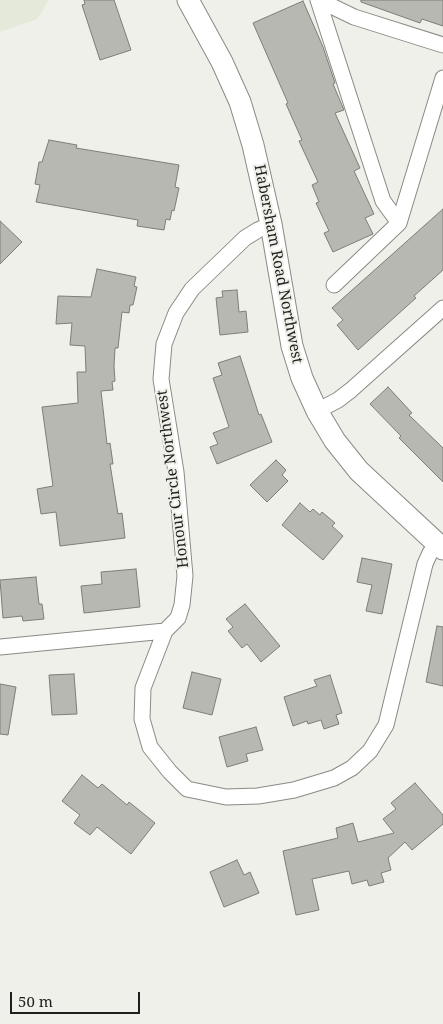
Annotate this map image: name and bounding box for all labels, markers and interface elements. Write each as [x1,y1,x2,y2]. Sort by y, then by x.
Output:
street label: Habersham Road Northwest [250,163,306,365]
street label: Honour Circle Northwest [153,389,193,569]
scale bar [12,982,142,1014]
text: 50 m [18,991,53,1011]

